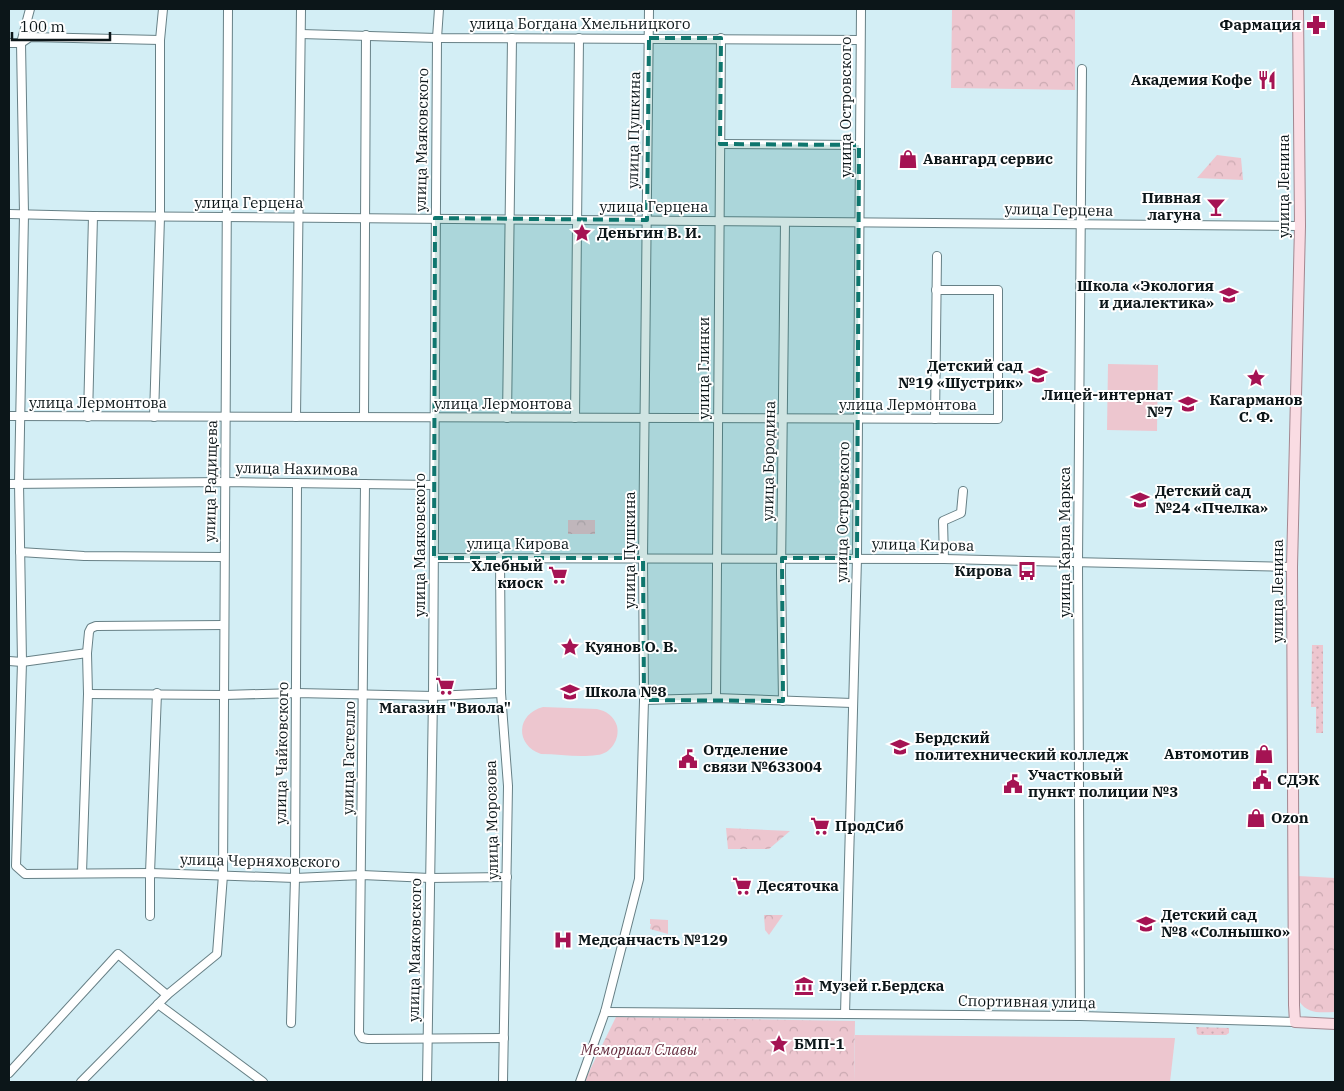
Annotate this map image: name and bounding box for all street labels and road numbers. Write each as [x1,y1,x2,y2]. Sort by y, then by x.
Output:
street label: улица Богдана Хмельницкого [470,14,690,33]
street label: улица Островского [836,36,855,178]
street label: улица Маяковского [411,68,432,212]
street label: улица Пушкина [623,71,644,189]
street label: улица Ленина [1274,134,1293,238]
street label: улица Герцена [195,193,303,212]
street label: улица Герцена [600,197,708,216]
street label: улица Герцена [1004,199,1114,220]
street label: улица Глинки [694,317,713,419]
street label: улица Лермонтова [29,393,167,412]
street label: улица Лермонтова [434,394,572,413]
street label: улица Лермонтова [839,395,977,414]
street label: улица Бородина [758,401,779,521]
street label: улица Радищева [200,420,221,542]
street label: улица Островского [832,441,853,583]
street label: улица Нахимова [236,458,358,479]
street label: улица Карла Маркса [1055,466,1074,618]
street label: улица Маяковского [410,473,429,617]
street label: улица Пушкина [620,491,639,609]
street label: улица Кирова [467,534,569,553]
street label: улица Кирова [872,534,974,555]
street label: улица Ленина [1268,539,1287,643]
street label: улица Чайковского [271,681,292,825]
street label: улица Гастелло [338,701,359,815]
street label: улица Морозова [481,760,502,880]
street label: улица Черняховского [180,850,340,871]
street label: улица Маяковского [404,878,425,1022]
street label: Спортивная улица [958,991,1096,1012]

